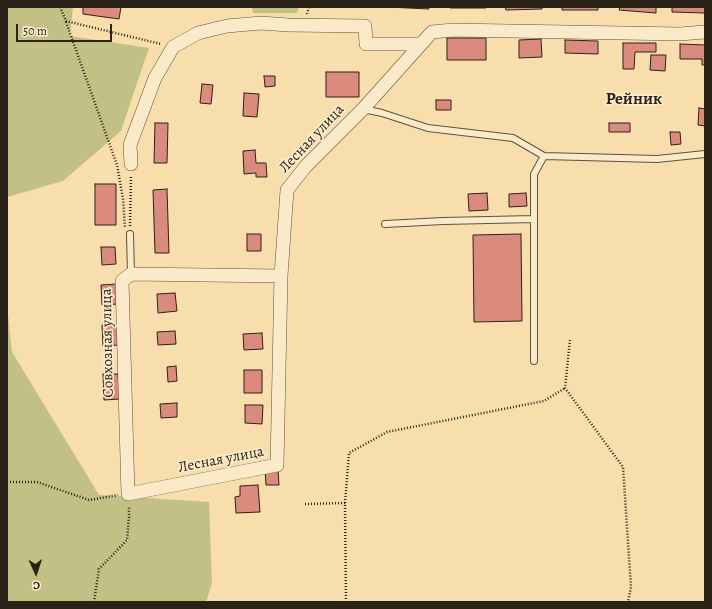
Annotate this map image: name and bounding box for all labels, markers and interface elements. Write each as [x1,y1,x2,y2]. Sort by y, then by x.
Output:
scale bar [18,16,114,42]
text: 50 m [23,23,47,39]
district label: Рейник [606,90,662,110]
street label: Лесная улица [276,101,348,177]
street label: Совхозная улица [98,288,118,398]
street label: Лесная улица [177,443,265,477]
north arrow [16,553,56,593]
text: С [33,578,40,593]

